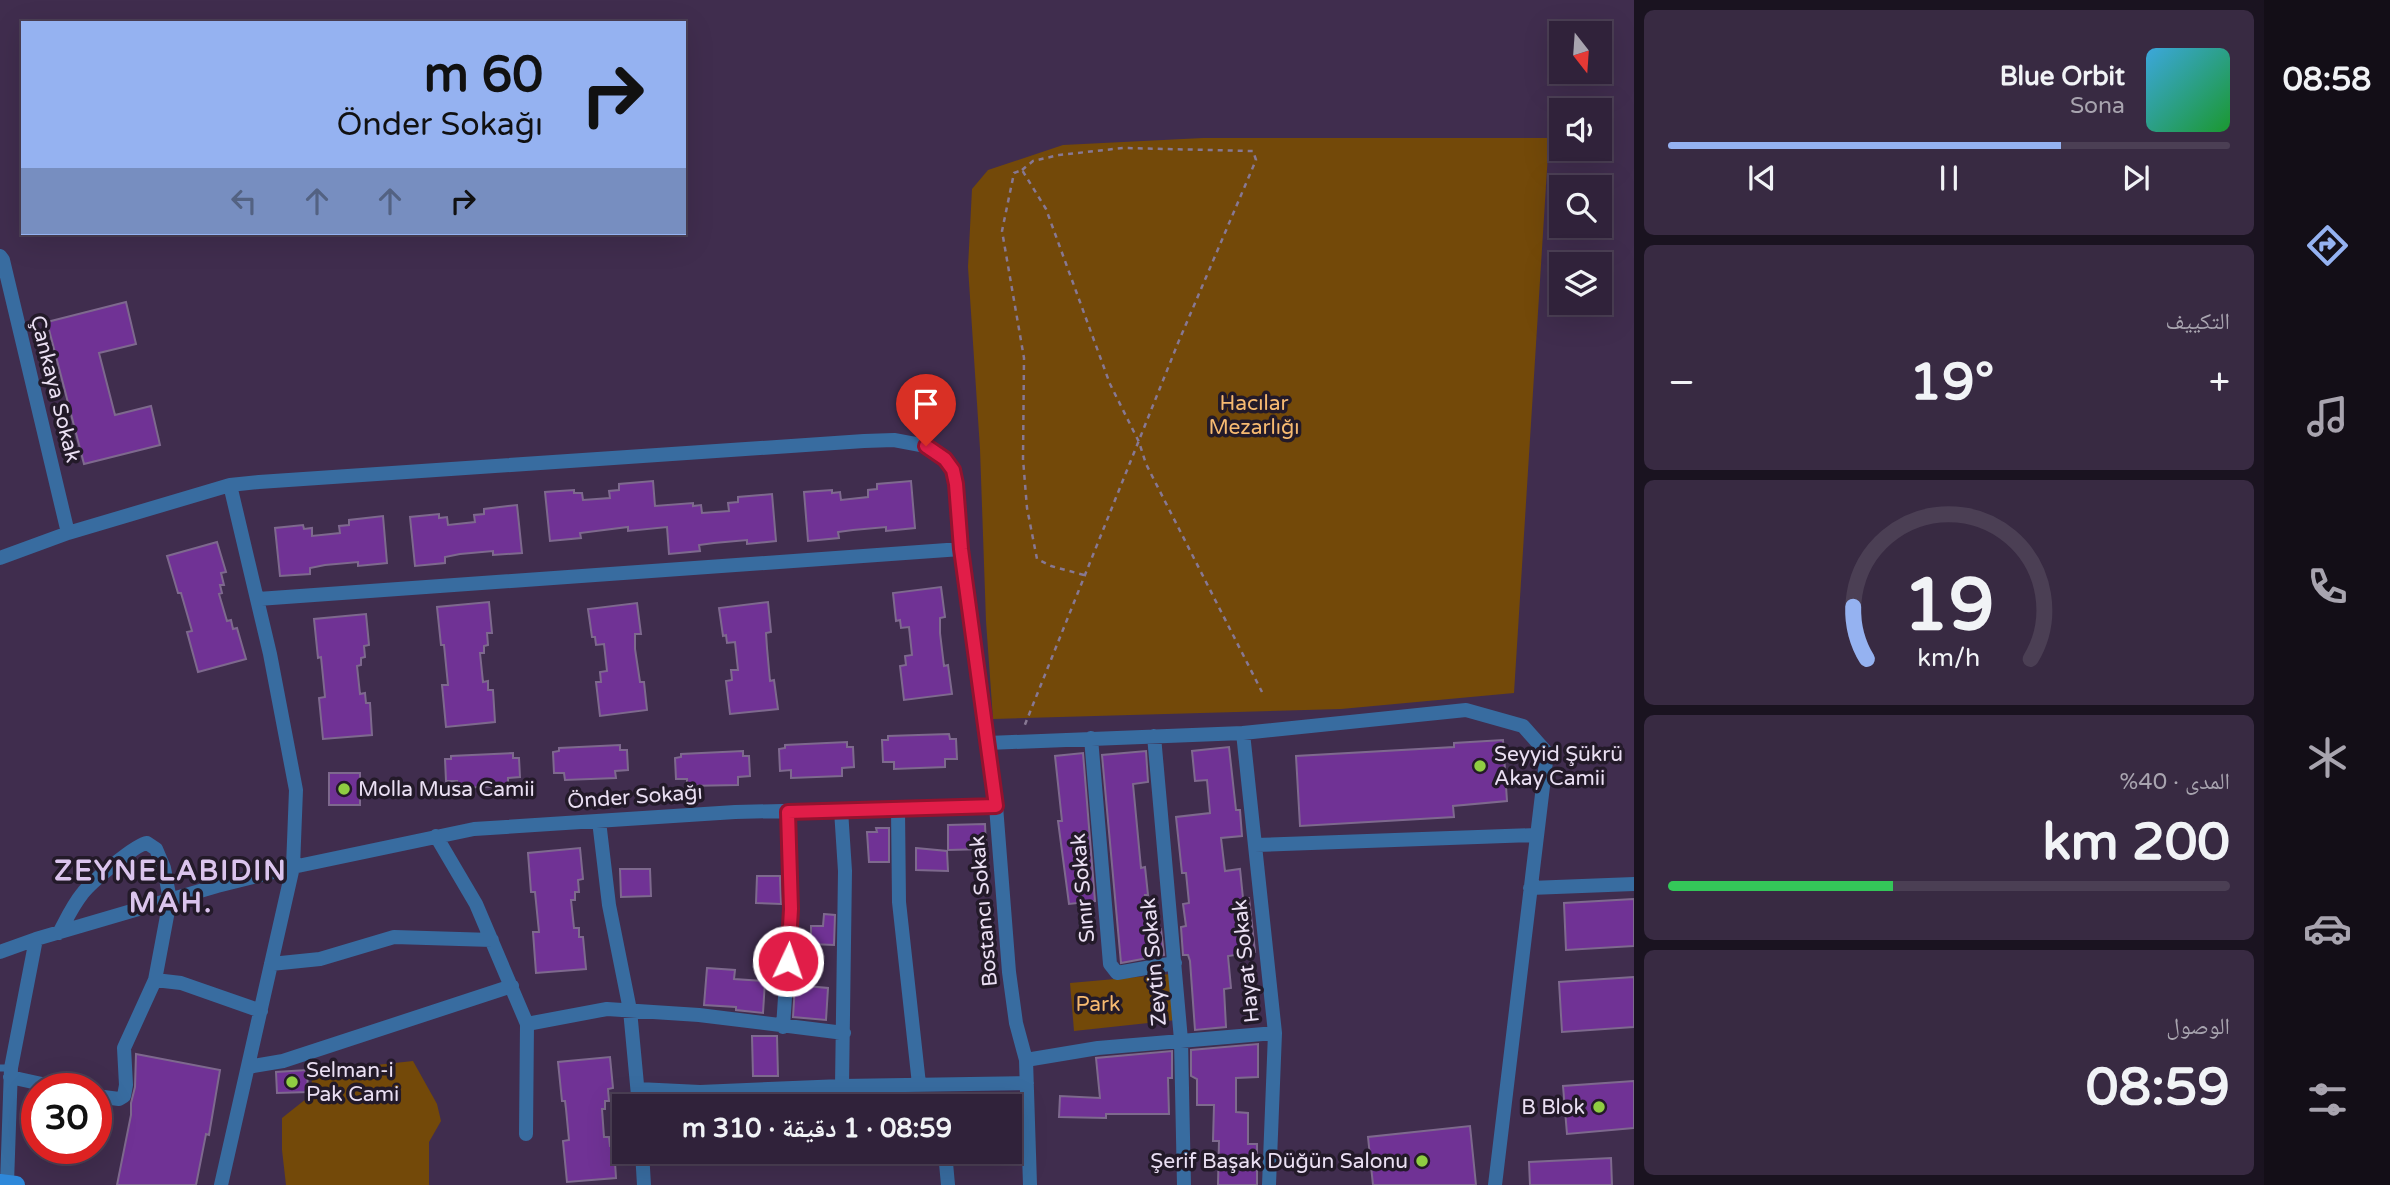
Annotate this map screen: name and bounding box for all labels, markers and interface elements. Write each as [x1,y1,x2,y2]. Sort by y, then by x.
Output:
north arrow [1549,21,1612,84]
map controls [1549,21,1612,315]
text: 60 m [424,46,543,105]
icon: right [567,49,658,140]
text: Blue Orbit [2000,61,2125,92]
text: 08:58 [2283,61,2371,99]
text: Sona [2070,92,2125,120]
button: sound [1549,98,1612,161]
text: Önder Sokağı [337,106,543,144]
icon: previous [1743,159,1781,197]
icon: pause [1930,159,1968,197]
icon: next [2117,159,2155,197]
button: search [1549,175,1612,238]
icon: left [225,182,263,220]
icon: ahead [298,182,336,220]
icon: ahead [371,182,409,220]
icon: right [444,182,482,220]
icon: directions [2303,221,2352,270]
button: layers [1549,252,1612,315]
text: التكييف [2165,308,2230,336]
street label: Çankaya Sokak [25,313,85,465]
text: 19° [1909,351,1994,414]
text: − [1668,360,1695,406]
text: + [2209,360,2230,406]
pin [896,374,956,446]
icon: arrive [907,385,945,423]
park label: Hacılar Mezarlığı [1208,391,1300,440]
icon: music [2303,392,2352,441]
text: 19 [1903,562,1995,650]
icon: phone [2303,562,2352,611]
text: km/h [1918,642,1980,672]
icon: climate [2303,733,2352,782]
place label: Seyyid Şükrü Akay Camii [1494,742,1623,791]
marker: Seyyid Şükrü Akay Camii [1472,758,1488,774]
text: المدى · 40% [2119,768,2230,796]
place label: Molla Musa Camii [358,777,535,802]
street label: Önder Sokağı [567,780,703,814]
marker: Molla Musa Camii [336,781,352,797]
text: 200 km [2042,811,2230,874]
street label: Sınır Sokak [1066,832,1100,944]
street label: Bostancı Sokak [965,834,1003,988]
district label: ZEYNELABIDIN MAH. [54,854,288,920]
street label: Zeytin Sokak [1136,897,1172,1027]
street label: Hayat Sokak [1227,898,1265,1024]
icon: car [2303,904,2352,953]
position arrow [751,924,825,998]
park label: Park [1076,992,1120,1017]
text: الوصول [2166,1013,2230,1041]
text: 08:59 [2086,1056,2230,1119]
place label: Selman-i Pak Cami [306,1058,399,1107]
speed limit sign: 30 [21,1073,112,1164]
marker: Selman-i Pak Cami [284,1074,300,1090]
icon: filters [2303,1075,2352,1124]
place label: B Blok [1521,1095,1585,1120]
marker: B Blok [1591,1099,1607,1115]
text: 08:59 · 1 دقيقة · 310 m [682,1113,952,1144]
place label: Şerif Başak Düğün Salonu [1150,1149,1408,1174]
marker: Şerif Başak Düğün Salonu [1414,1153,1430,1169]

